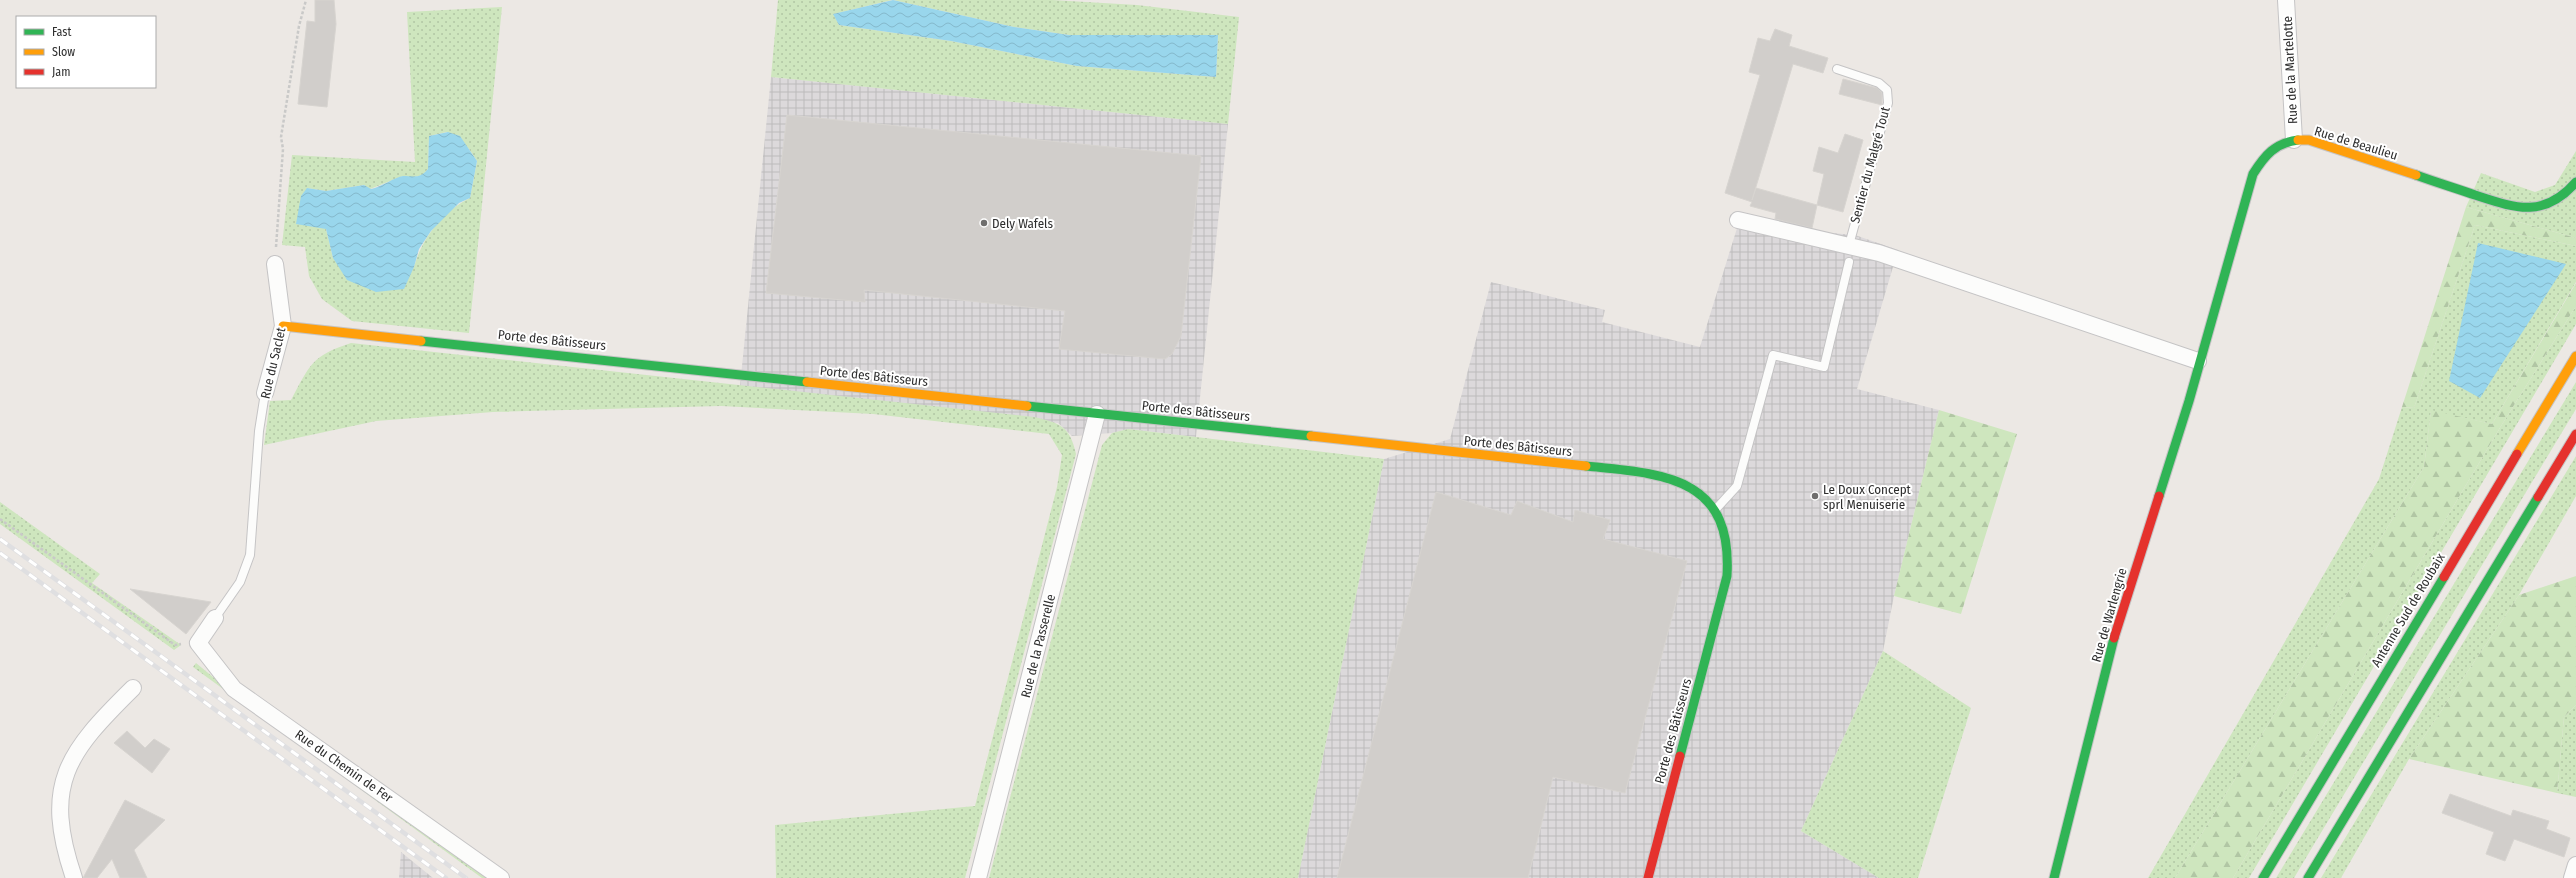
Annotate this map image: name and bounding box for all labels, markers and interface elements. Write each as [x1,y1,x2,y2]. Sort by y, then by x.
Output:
legend [16,16,156,88]
street label: Rue de la Martelotte [2280,16,2300,124]
text: Fast [52,25,71,39]
text: Slow [52,45,75,59]
text: Jam [52,65,70,79]
street label: Sentier du Malgré Tout [1847,104,1893,225]
street label: Rue de Beaulieu [2313,123,2399,163]
place label: Dely Wafels [992,216,1054,231]
marker: Dely Wafels [979,218,989,228]
street label: Rue du Saclet [258,325,289,400]
street label: Porte des Bâtisseurs [497,327,607,353]
street label: Porte des Bâtisseurs [819,363,929,389]
street label: Porte des Bâtisseurs [1141,398,1251,424]
street label: Porte des Bâtisseurs [1463,433,1573,459]
place label: Le Doux Concept sprl Menuiserie [1823,482,1912,512]
marker: Le Doux Concept sprl Menuiserie [1810,491,1820,501]
street label: Antenne Sud de Roubaix [2368,550,2448,669]
street label: Rue de Warlengrie [2088,566,2130,664]
street label: Rue de la Passerelle [1018,593,1058,699]
street label: Porte des Bâtisseurs [1652,676,1694,785]
street label: Rue du Chemin de Fer [292,727,396,806]

